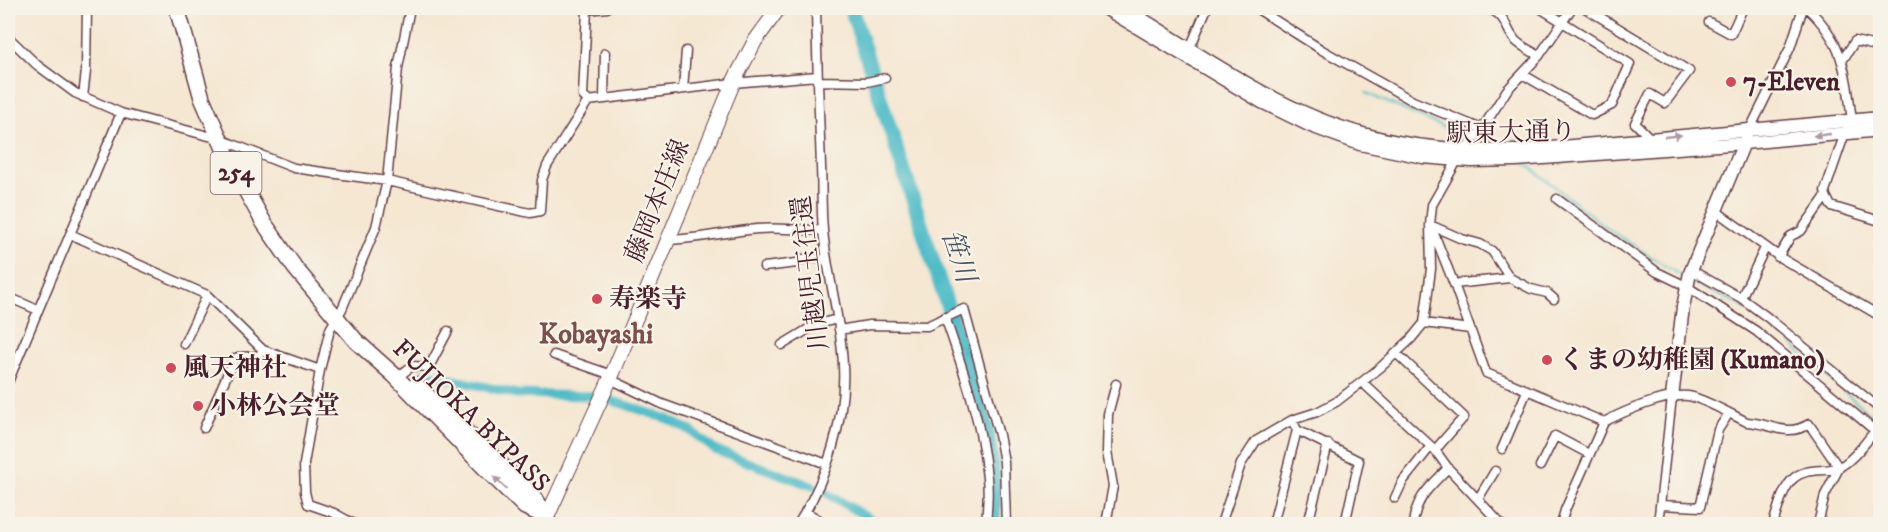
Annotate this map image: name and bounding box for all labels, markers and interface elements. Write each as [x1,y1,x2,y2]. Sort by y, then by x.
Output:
place label: 7-Eleven [1743,66,1840,99]
marker: 7-Eleven [1724,75,1738,89]
street label: 駅東大通り [1446,115,1576,151]
one-way arrow [1813,130,1832,140]
one-way arrow [1664,131,1683,141]
street label: 藤岡本庄線 [618,135,698,267]
road number: 254 [210,152,262,194]
street label: 川越児玉往還 [785,194,837,352]
water label: 笹川 [933,225,983,290]
place label: 寿楽寺 [609,283,687,316]
marker: 寿楽寺 [590,292,604,306]
district label: Kobayashi [539,317,653,352]
street label: FUJIOKA BYPASS [385,332,557,500]
place label: くまの幼稚園 (Kumano) [1559,344,1825,377]
place label: 風天神社 [183,352,287,385]
marker: くまの幼稚園 (Kumano) [1540,353,1554,367]
marker: 風天神社 [164,361,178,375]
place label: 小林公会堂 [210,390,340,423]
marker: 小林公会堂 [191,399,205,413]
one-way arrow [494,477,508,491]

